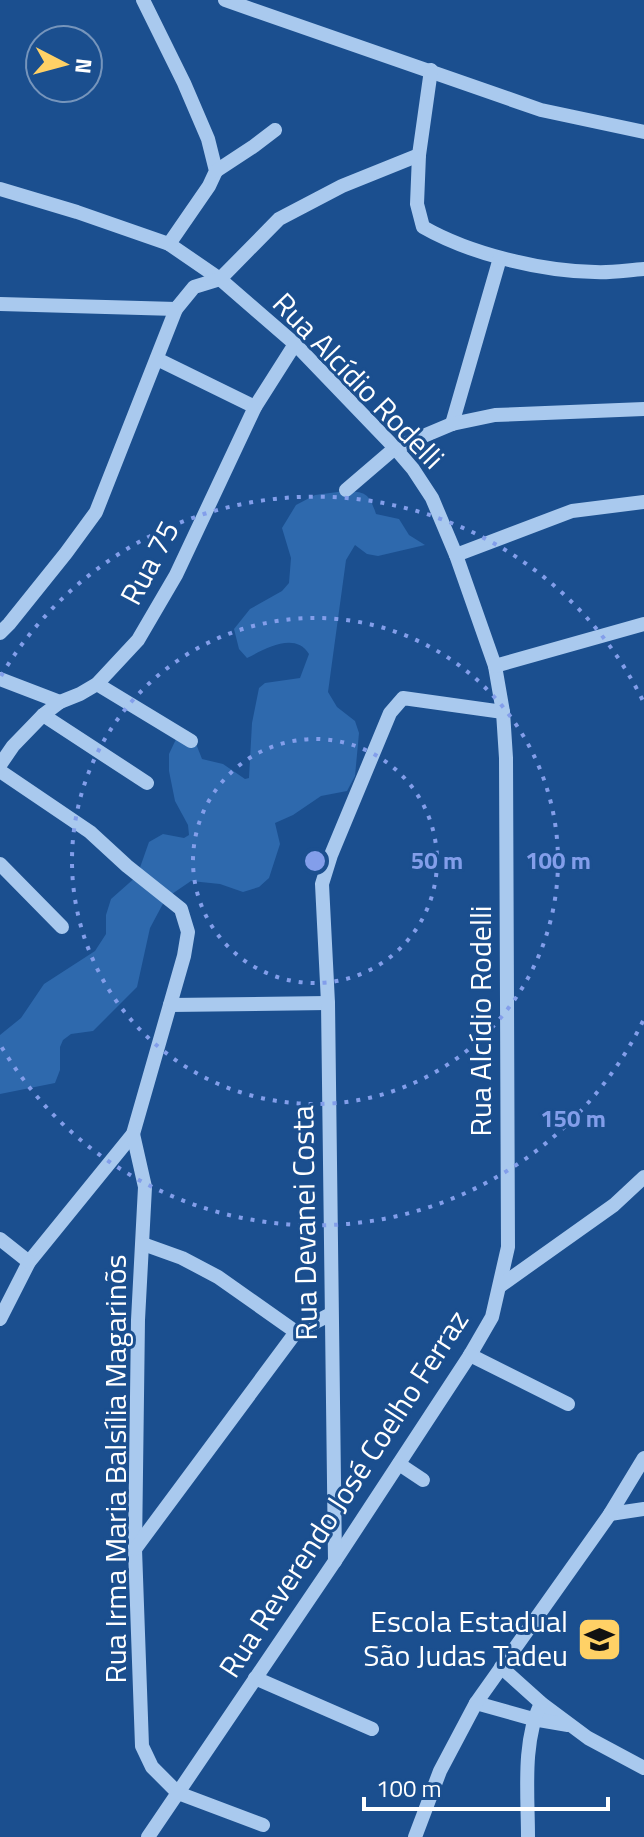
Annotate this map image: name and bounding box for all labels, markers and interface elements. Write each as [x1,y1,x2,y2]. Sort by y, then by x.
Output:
north arrow [24,24,104,104]
text: N [66,57,102,75]
street label: Rua Alcídio Rodelli [262,281,455,479]
street label: Rua 75 [108,512,190,613]
text: 50 m [411,842,463,878]
text: 100 m [525,842,591,878]
centre of rings [301,847,329,875]
street label: Rua Alcídio Rodelli [457,906,503,1136]
text: 150 m [540,1100,606,1136]
street label: Rua Devanei Costa [279,1105,329,1341]
street label: Rua Irma Maria Balsília Magarinõs [92,1254,138,1684]
street label: Rua Reverendo José Coelho Ferraz [207,1300,480,1686]
place label: Escola Estadual São Judas Tadeu [363,1598,568,1678]
school or university icon: Escola Estadual São Judas Tadeu [575,1615,623,1663]
scale bar [364,1761,608,1811]
text: 100 m [376,1770,442,1806]

